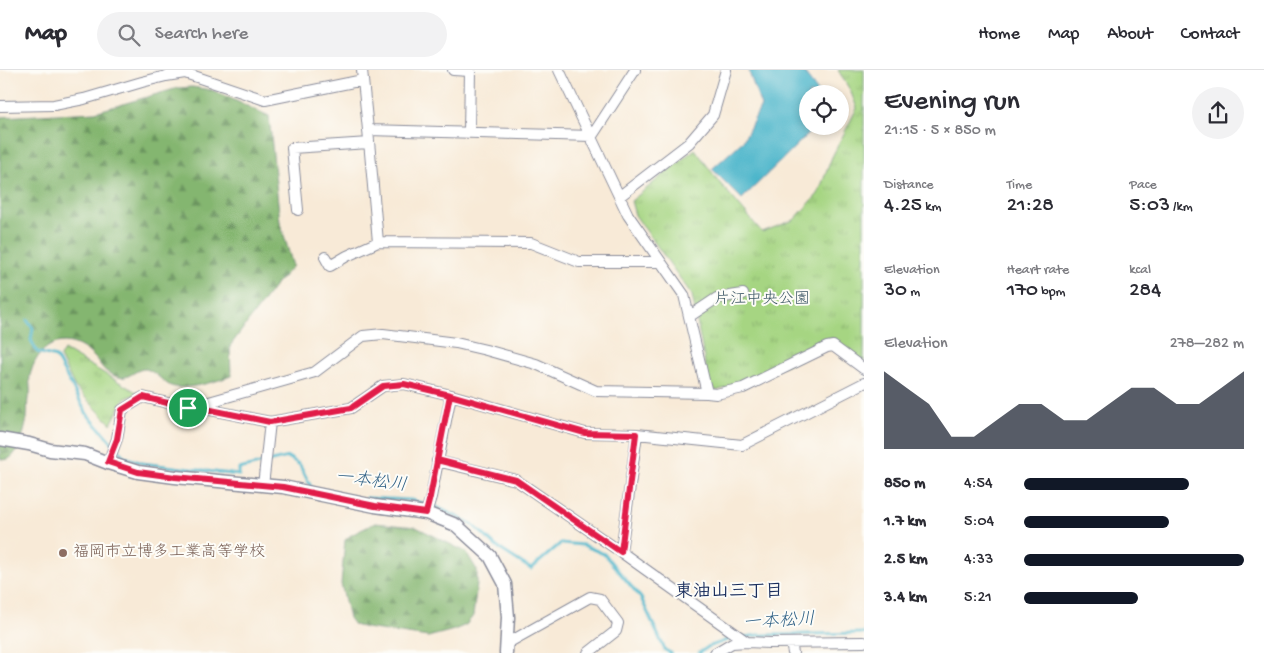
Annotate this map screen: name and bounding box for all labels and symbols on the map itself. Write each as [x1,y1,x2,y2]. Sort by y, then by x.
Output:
park label: 片江中央公園 [714,290,810,310]
pin [167,387,209,429]
water label: 一本松川 [334,466,408,497]
place label: 福岡市立博多工業高等学校 [73,542,265,563]
marker: 福岡市立博多工業高等学校 [57,547,69,559]
district label: 東油山三丁目 [675,581,783,603]
water label: 一本松川 [742,609,816,634]

